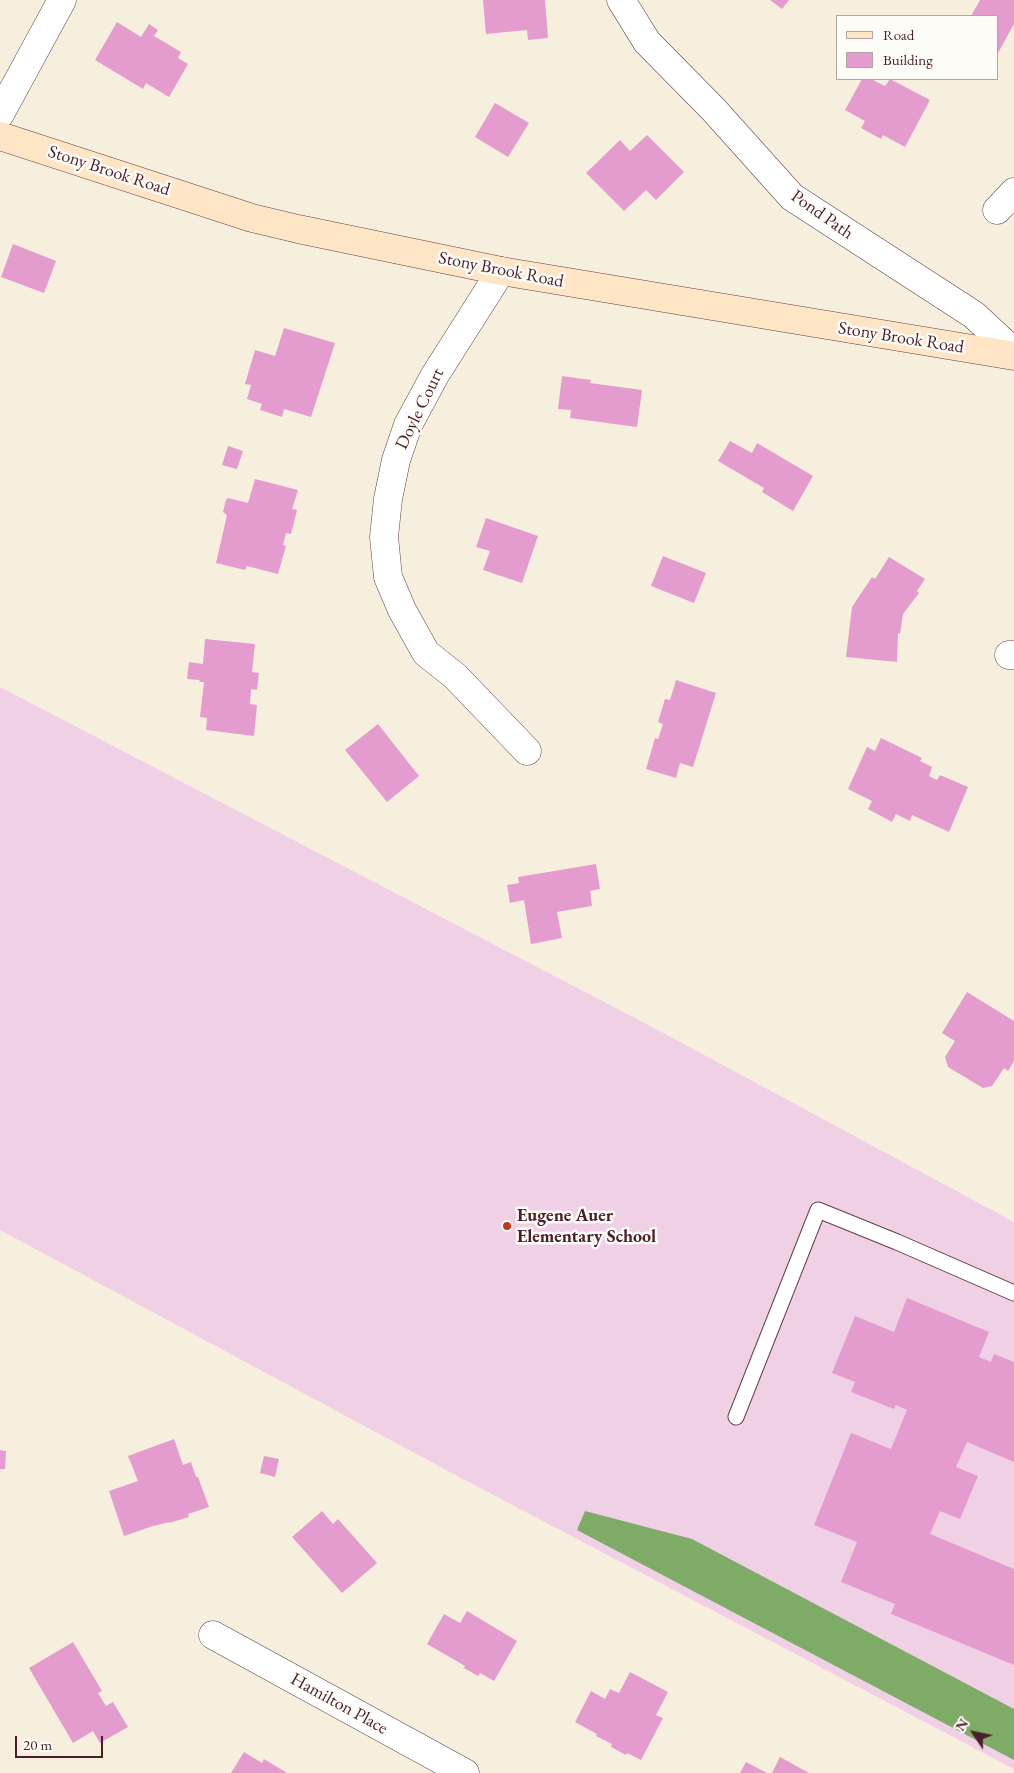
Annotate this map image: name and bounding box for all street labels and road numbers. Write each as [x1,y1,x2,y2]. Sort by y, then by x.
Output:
street label: Stony Brook Road [45,141,173,201]
street label: Pond Path [787,186,857,244]
street label: Stony Brook Road [437,247,565,293]
street label: Stony Brook Road [837,317,965,359]
street label: Doyle Court [391,365,449,453]
street label: Hamilton Place [287,1668,391,1740]

